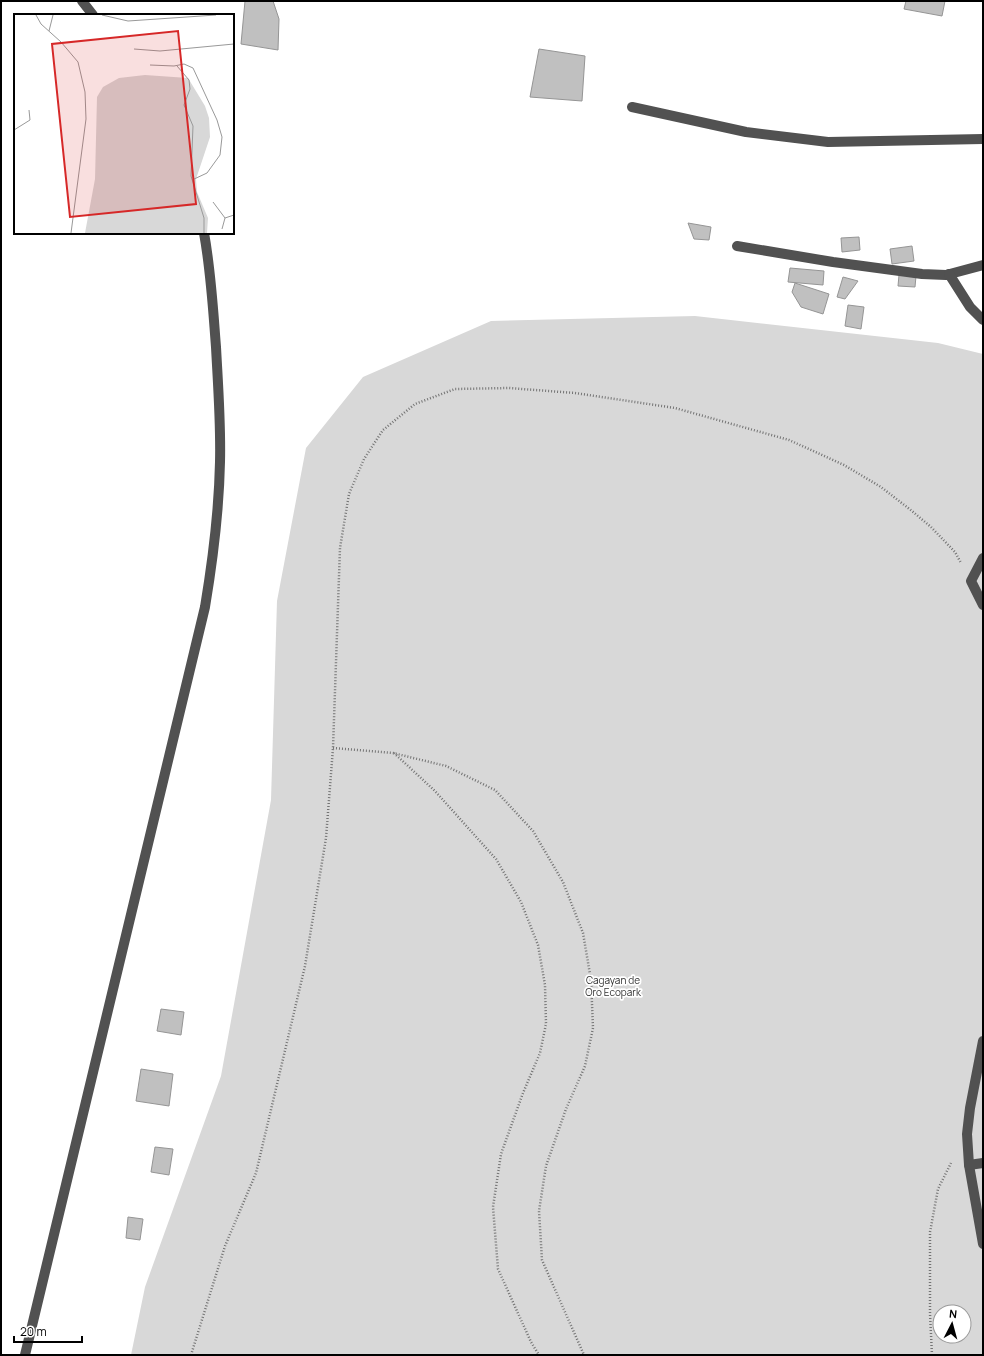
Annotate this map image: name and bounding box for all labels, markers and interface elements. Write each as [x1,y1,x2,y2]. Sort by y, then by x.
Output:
inset map [14,14,234,234]
park label: Cagayan de Oro Ecopark [585,973,642,999]
north arrow [932,1304,972,1344]
text: N [948,1306,958,1321]
scale bar [14,1318,82,1344]
text: 20 m [20,1323,47,1340]

